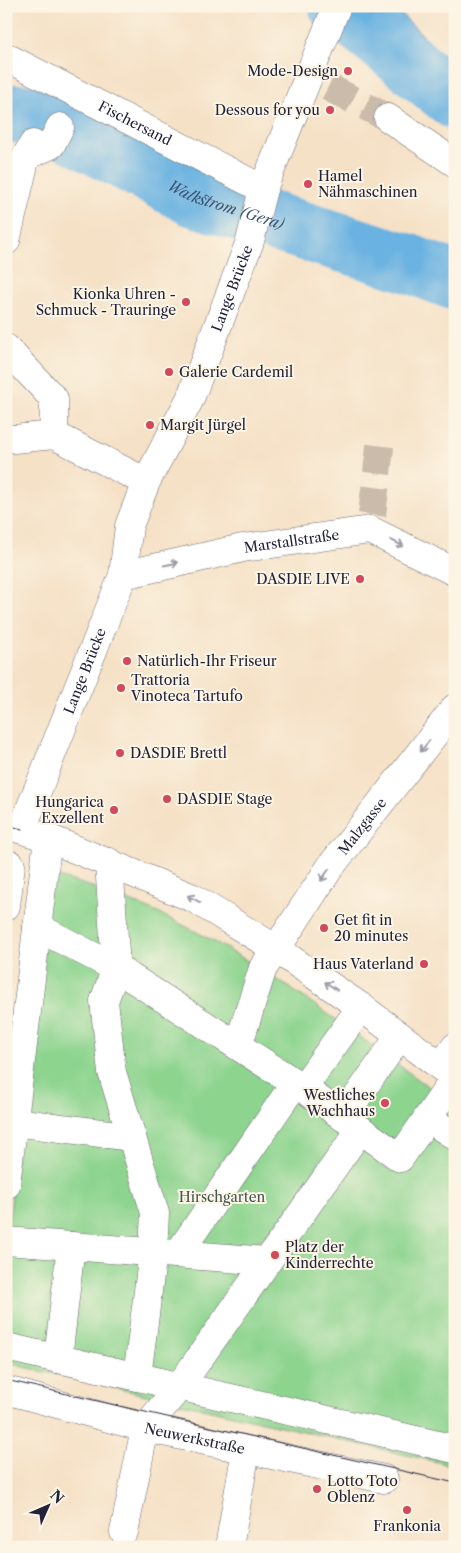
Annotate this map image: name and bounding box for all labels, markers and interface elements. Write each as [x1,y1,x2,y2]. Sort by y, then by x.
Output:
place label: Mode-Design [247,62,338,80]
marker: Mode-Design [342,65,354,77]
street label: Fischersand [95,97,175,150]
place label: Dessous for you [215,101,320,119]
marker: Dessous for you [324,104,336,116]
place label: Hamel Nähmaschinen [318,167,418,201]
water label: Walkstrom (Gera) [165,175,287,234]
marker: Hamel Nähmaschinen [302,178,314,190]
street label: Lange Brücke [207,243,257,334]
place label: Kionka Uhren - Schmuck - Trauringe [36,285,176,319]
marker: Kionka Uhren - Schmuck - Trauringe [180,296,192,308]
place label: Galerie Cardemil [179,363,293,381]
marker: Galerie Cardemil [163,366,175,378]
place label: Margit Jürgel [160,416,246,434]
marker: Margit Jürgel [144,419,156,431]
street label: Marstallstraße [243,525,340,557]
one-way arrow [389,539,404,548]
one-way arrow [162,559,178,568]
place label: DASDIE LIVE [256,570,350,588]
marker: DASDIE LIVE [354,573,366,585]
street label: Lange Brücke [60,625,110,717]
place label: Natürlich-Ihr Friseur [137,652,277,670]
marker: Natürlich-Ihr Friseur [121,655,133,667]
place label: Trattoria Vinoteca Tartufo [130,671,243,705]
marker: Trattoria Vinoteca Tartufo [115,682,127,694]
one-way arrow [419,739,430,752]
place label: DASDIE Brettl [130,744,227,762]
marker: DASDIE Brettl [114,747,126,759]
place label: DASDIE Stage [177,790,273,808]
place label: Hungarica Exzellent [35,793,105,827]
marker: DASDIE Stage [161,793,173,805]
street label: Malzgasse [334,794,390,858]
marker: Hungarica Exzellent [108,804,120,816]
one-way arrow [320,868,330,882]
one-way arrow [187,894,202,903]
place label: Get fit in 20 minutes [334,911,408,945]
marker: Get fit in 20 minutes [318,922,330,934]
place label: Haus Vaterland [313,955,414,973]
marker: Haus Vaterland [418,958,430,970]
one-way arrow [324,981,338,991]
place label: Westliches Wachhaus [303,1086,375,1120]
marker: Westliches Wachhaus [379,1097,391,1109]
park label: Hirschgarten [179,1188,265,1206]
place label: Platz der Kinderrechte [285,1238,374,1272]
marker: Platz der Kinderrechte [269,1249,281,1261]
street label: Neuwerkstraße [143,1419,247,1458]
place label: Lotto Toto Oblenz [327,1472,398,1506]
north arrow [22,1480,72,1530]
marker: Lotto Toto Oblenz [311,1483,323,1495]
text: N [47,1486,68,1507]
marker: Frankonia [401,1504,413,1516]
place label: Frankonia [373,1517,441,1535]

